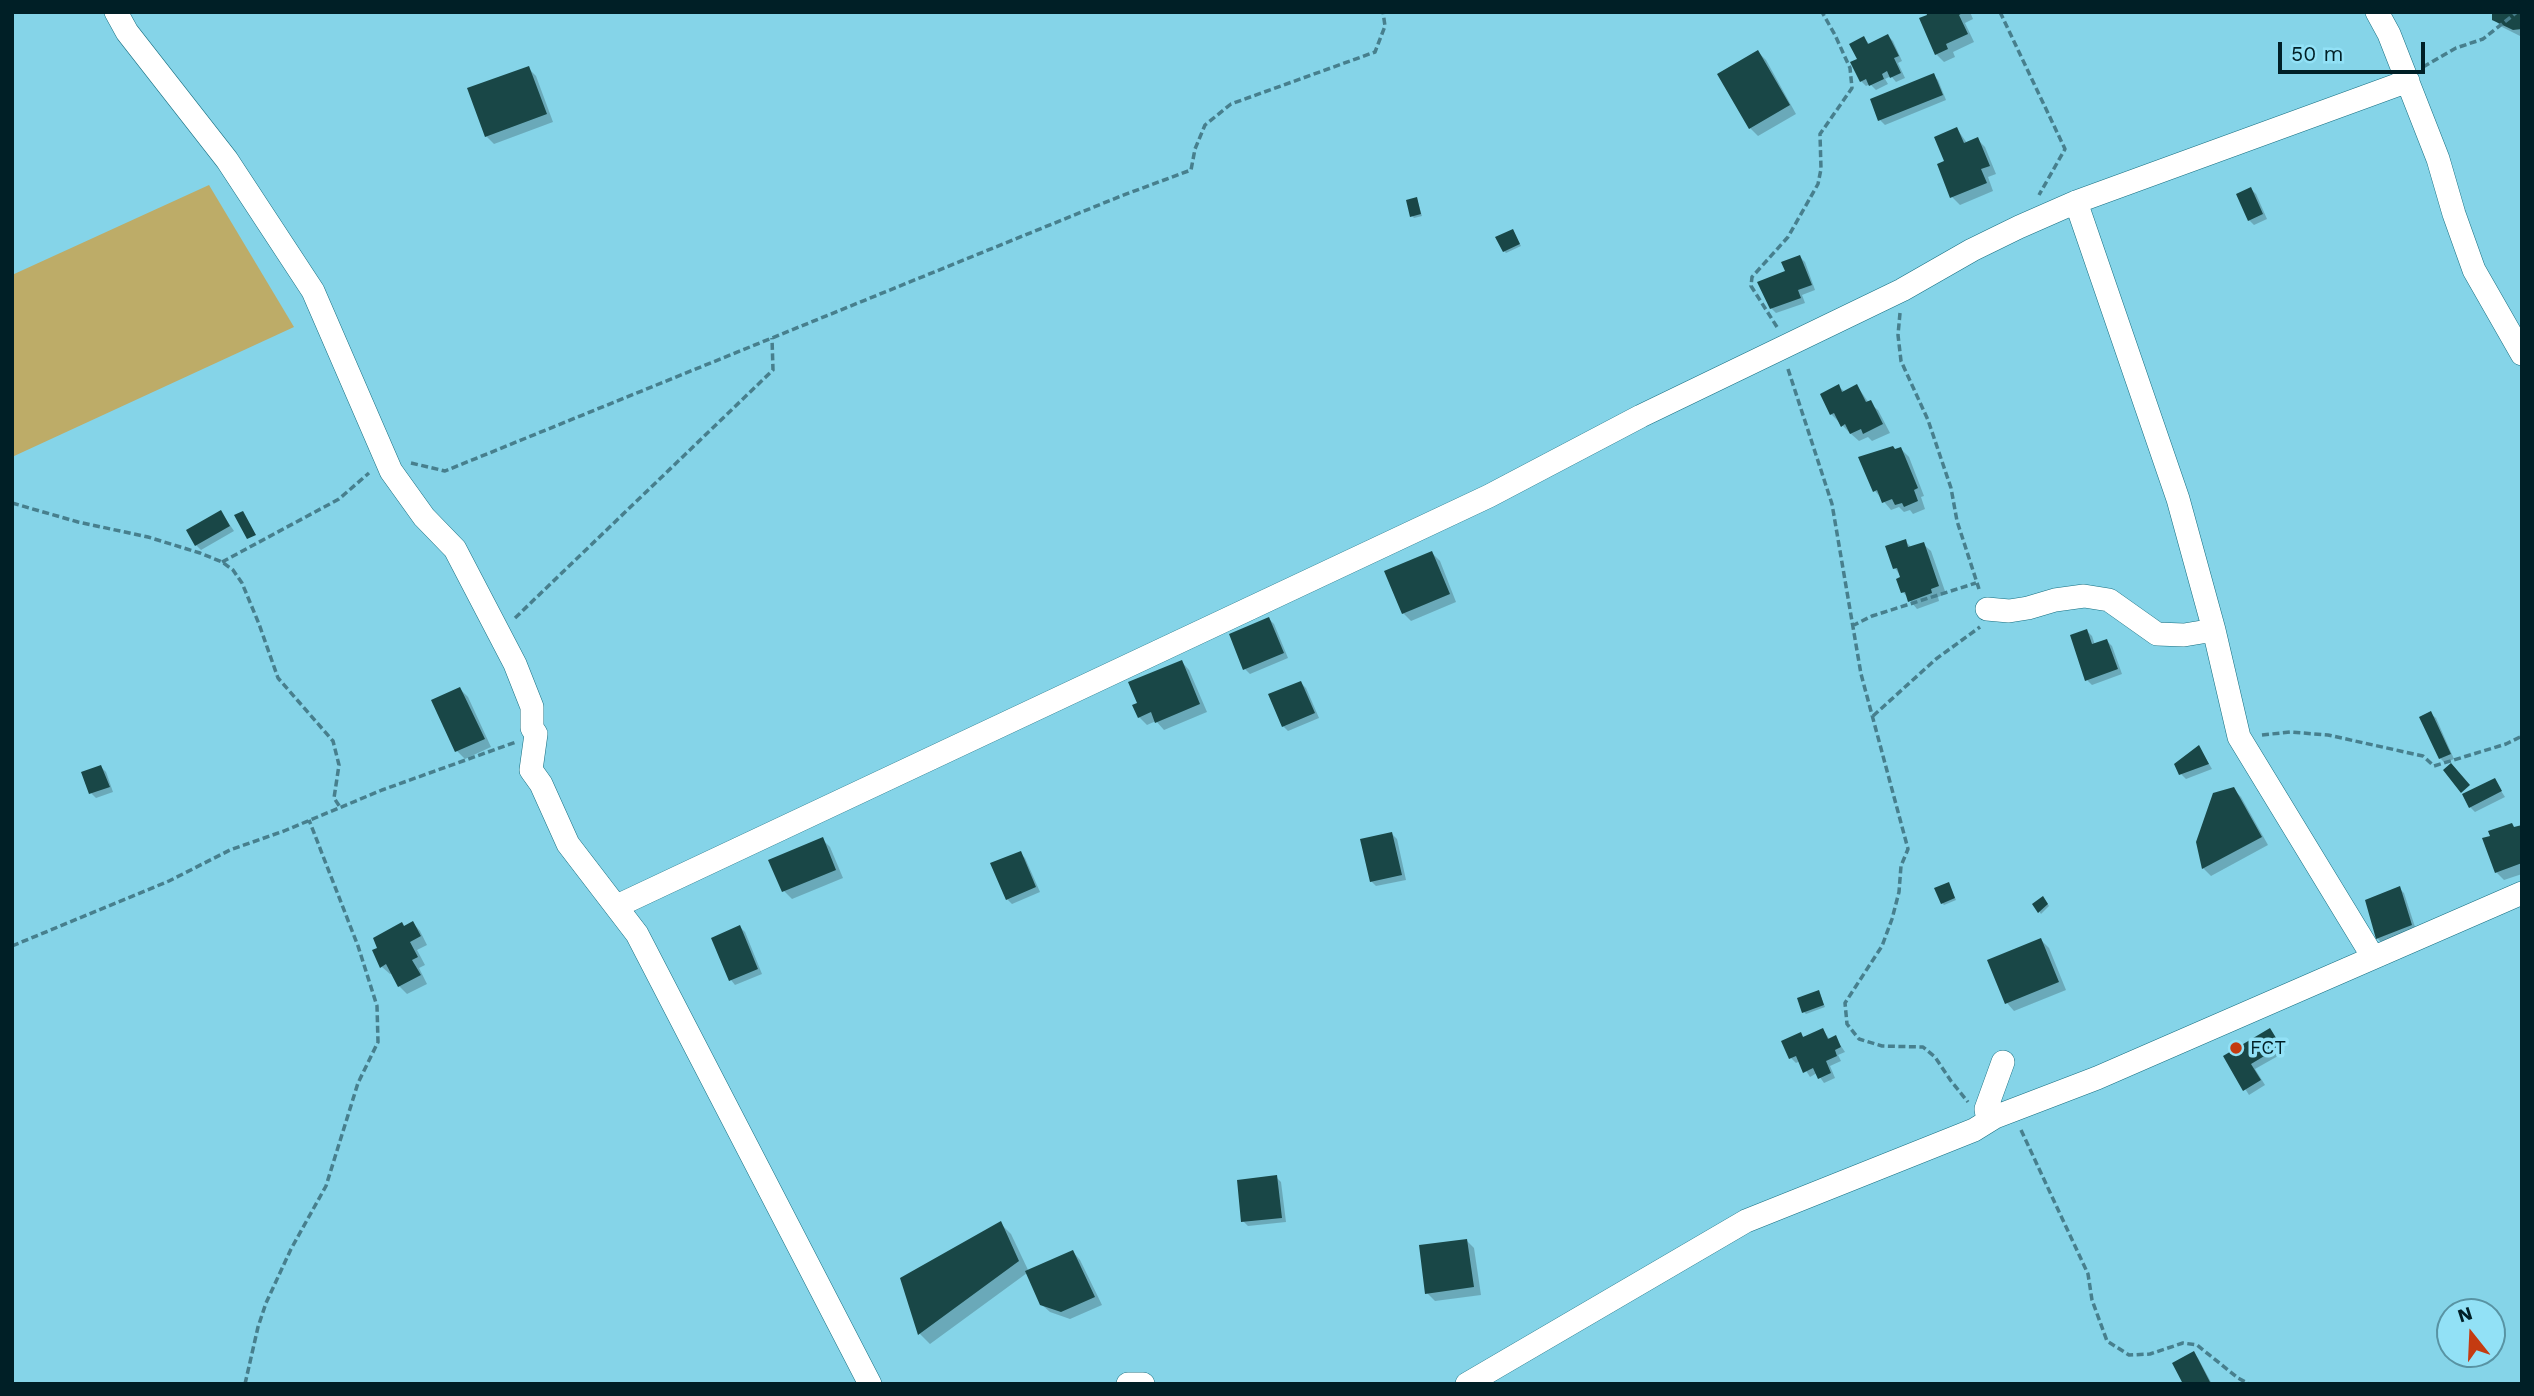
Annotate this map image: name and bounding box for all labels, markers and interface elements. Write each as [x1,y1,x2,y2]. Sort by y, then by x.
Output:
scale bar [2282,28,2429,72]
text: 50 m [2291,41,2343,66]
place label: FCT [2250,1037,2286,1059]
marker: FCT [2228,1040,2244,1056]
north arrow [2436,1298,2506,1368]
text: N [2455,1301,2475,1328]

